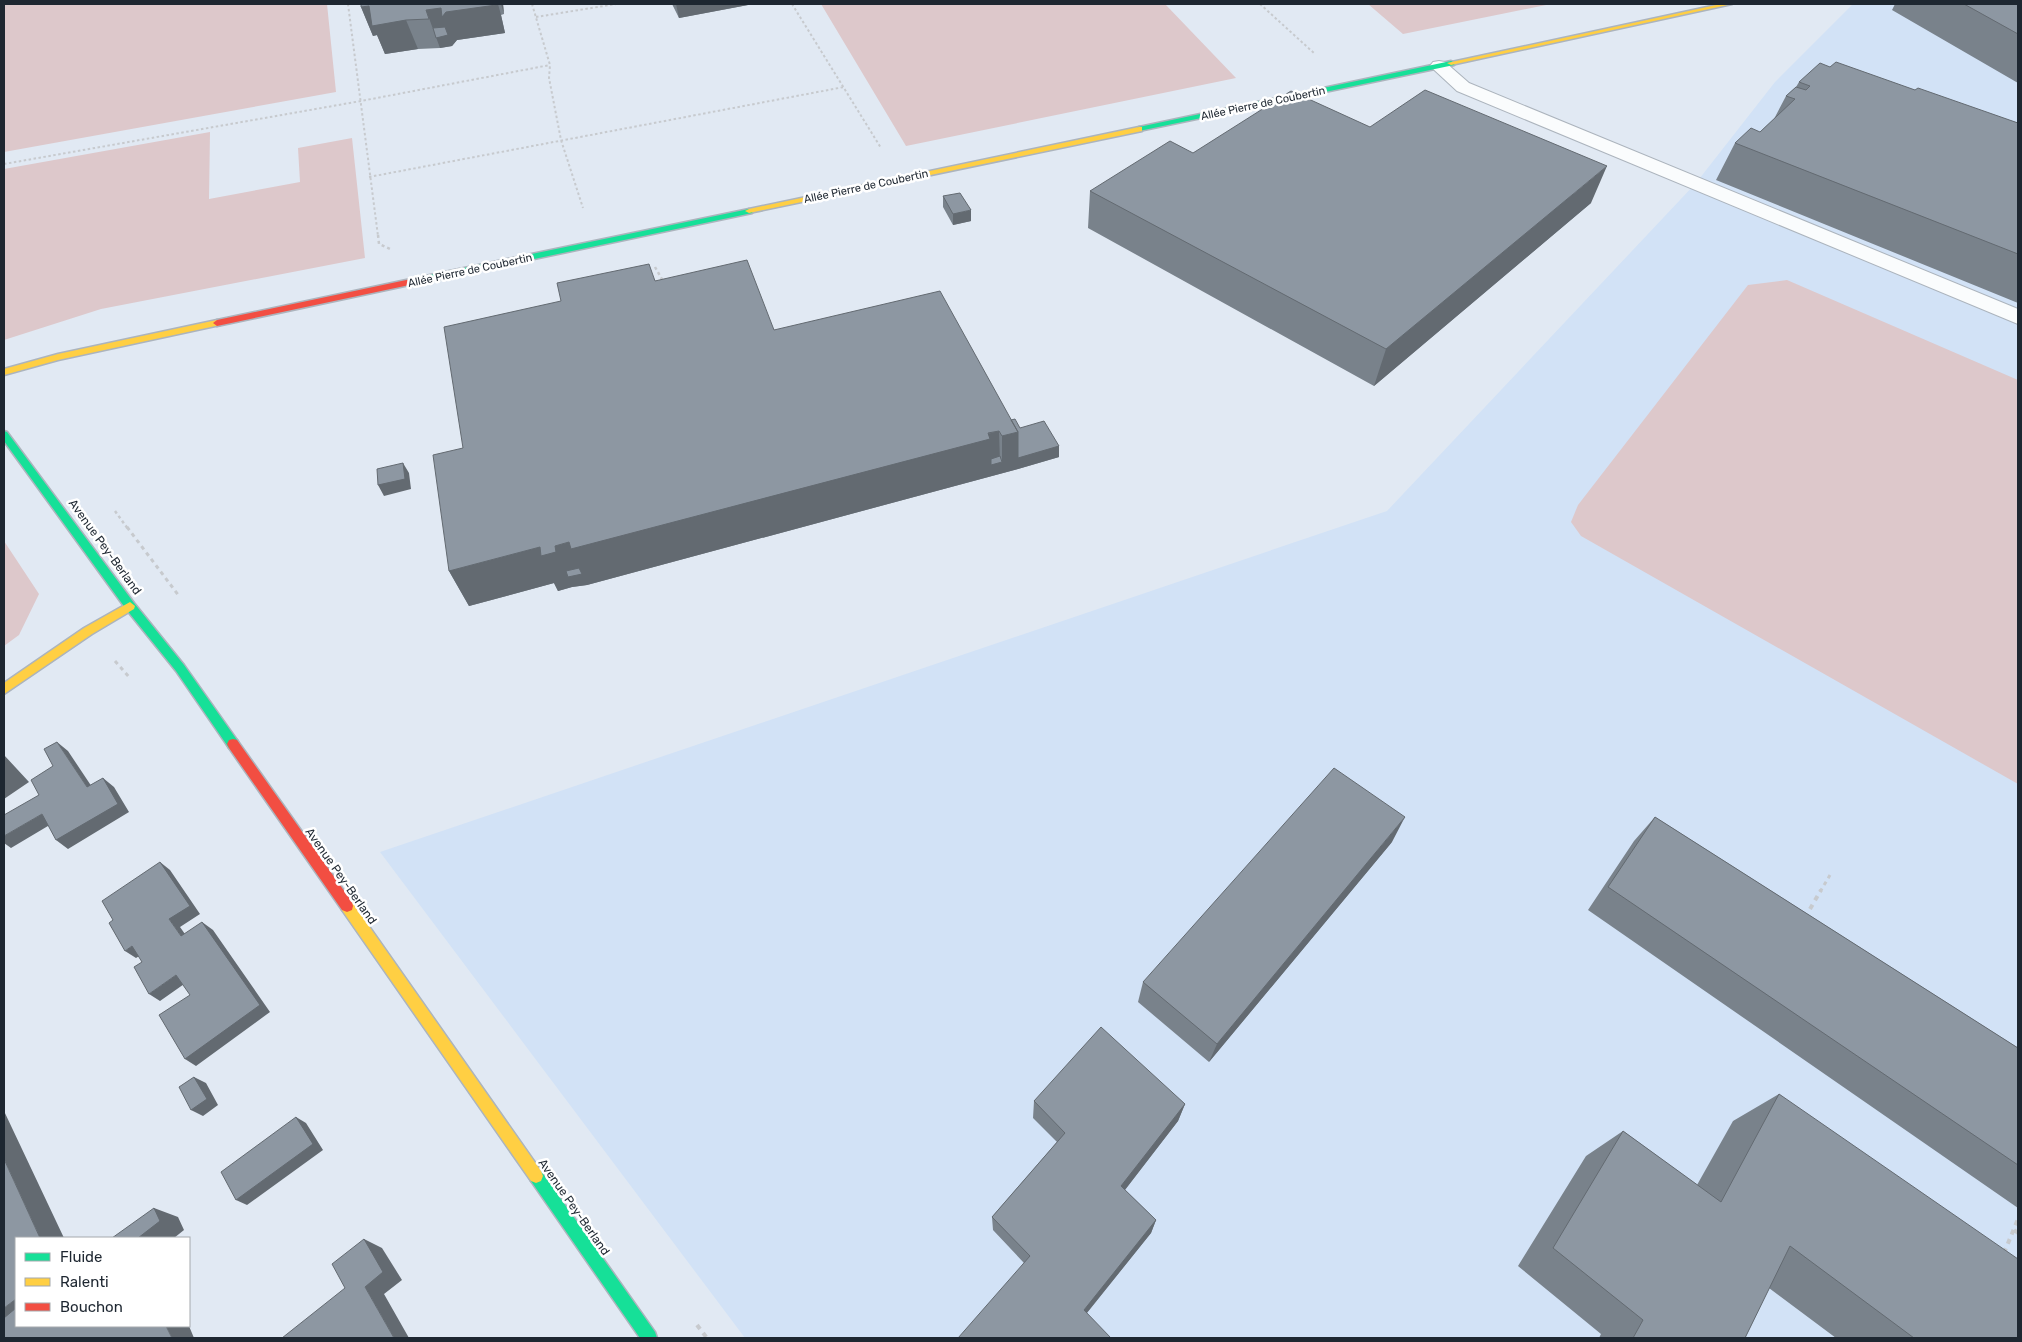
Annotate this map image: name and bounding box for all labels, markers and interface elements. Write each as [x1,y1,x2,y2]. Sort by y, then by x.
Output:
street label: Allée Pierre de Coubertin [1200,84,1327,123]
street label: Allée Pierre de Coubertin [803,167,930,206]
street label: Allée Pierre de Coubertin [407,251,534,290]
street label: Avenue Pey-Berland [66,497,144,597]
street label: Avenue Pey-Berland [302,825,380,927]
street label: Avenue Pey-Berland [535,1156,613,1258]
legend [15,1237,190,1327]
text: Fluide [60,1248,102,1266]
text: Ralenti [60,1273,109,1291]
text: Bouchon [60,1298,123,1316]

